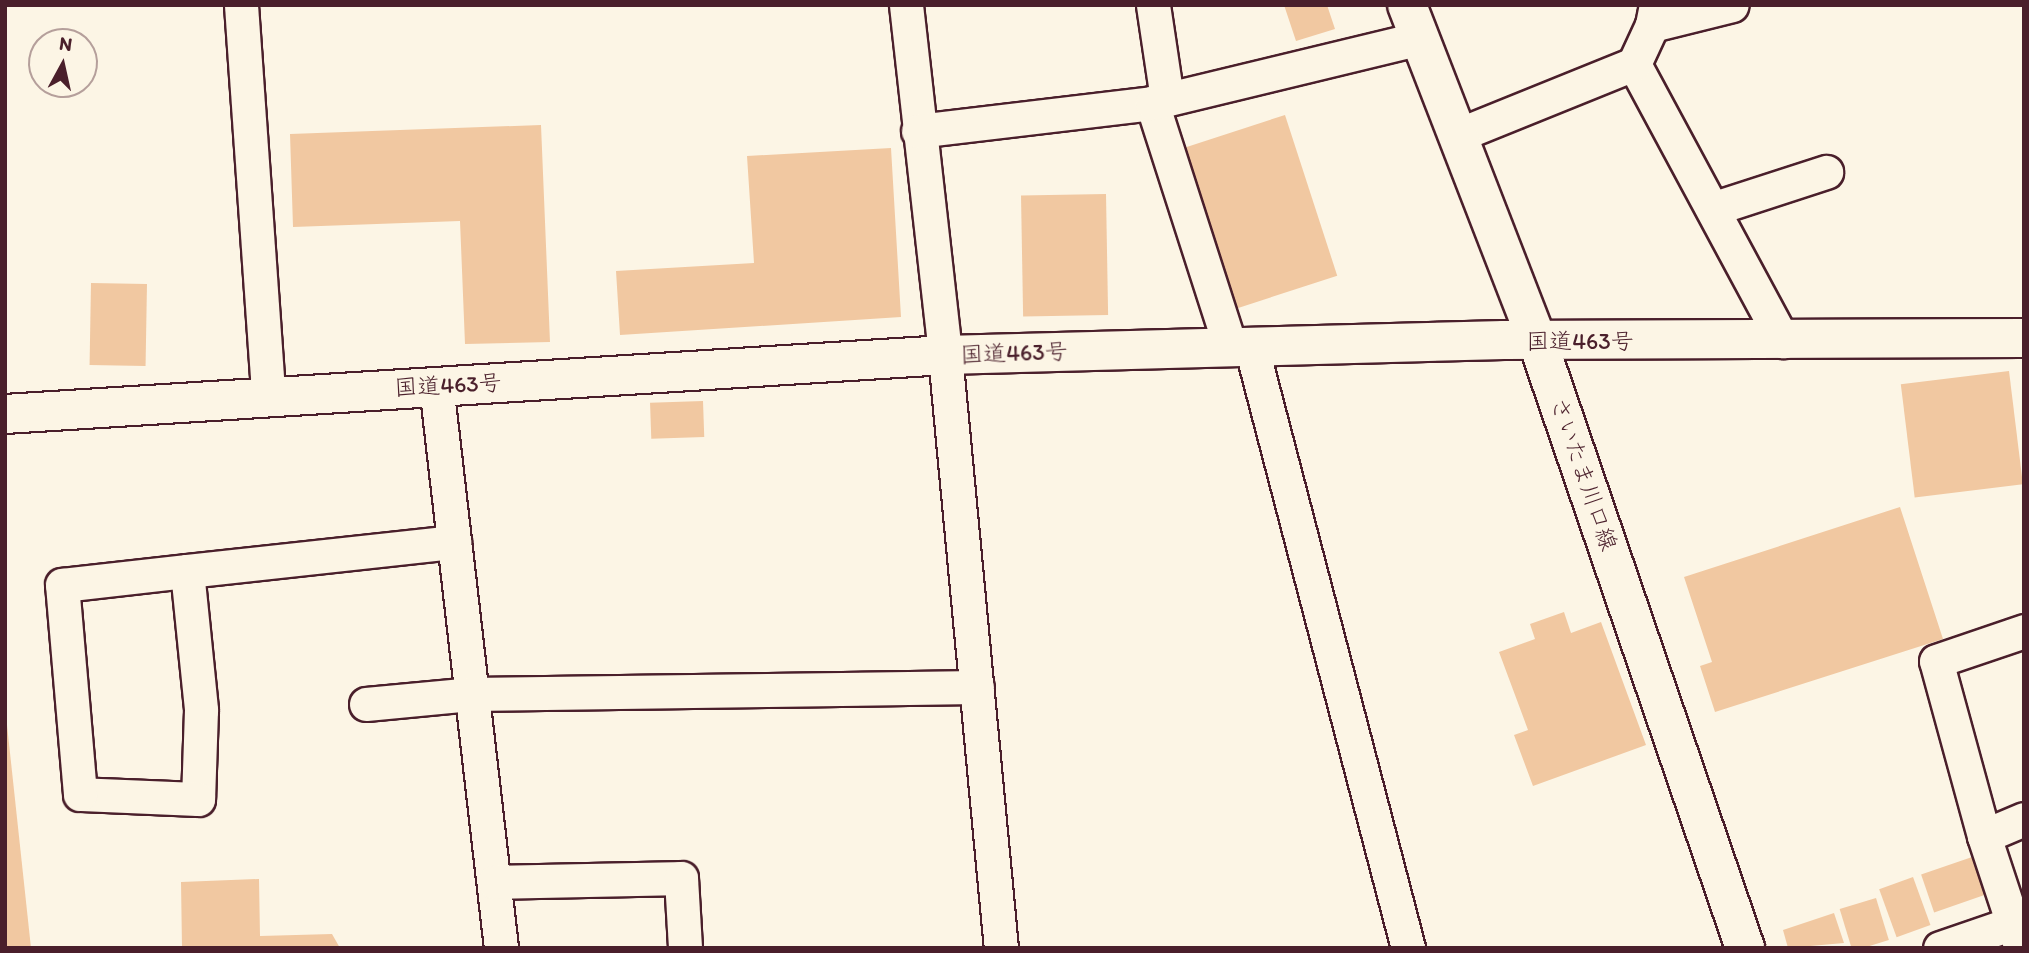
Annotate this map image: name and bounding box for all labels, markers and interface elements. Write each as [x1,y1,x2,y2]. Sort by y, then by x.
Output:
north arrow [28,28,98,98]
text: N [58,31,74,56]
street label: 国道463号 [1526,327,1634,355]
street label: 国道463号 [960,337,1068,369]
street label: 国道463号 [394,368,502,402]
street label: さいたま川口線 [1545,393,1623,555]

